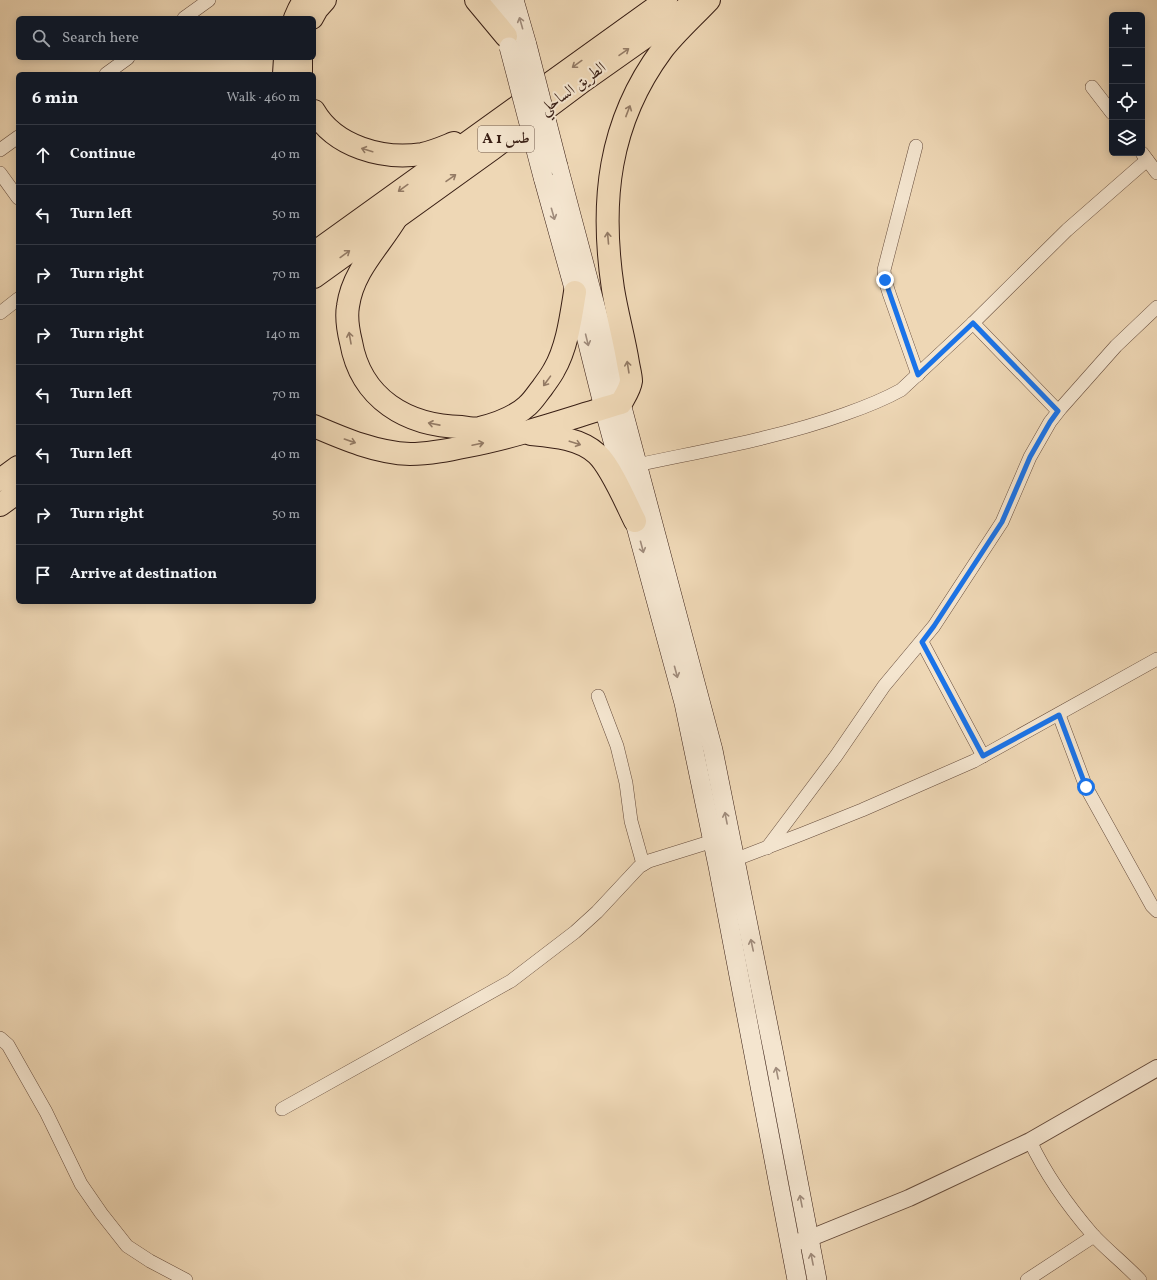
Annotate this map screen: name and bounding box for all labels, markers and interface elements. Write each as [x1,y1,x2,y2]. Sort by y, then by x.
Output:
map controls [1109,12,1145,156]
button: + [1109,12,1145,48]
search box [16,16,316,60]
one-way arrow [516,16,524,29]
icon: search [30,27,52,49]
text: Search here [62,28,139,49]
one-way arrow [618,48,629,56]
button: − [1109,48,1145,84]
street label: الطريق الساحلي [535,57,613,123]
one-way arrow [572,60,583,68]
button: locate [1109,84,1145,120]
text: 6 min [32,87,78,110]
text: Walk · 460 m [227,89,300,107]
one-way arrow [625,106,632,118]
button: layers [1109,120,1145,156]
road number: A 1 طس [478,126,534,152]
icon: ahead [32,144,54,166]
text: Continue [70,144,135,165]
text: 40 m [271,146,300,164]
one-way arrow [361,146,374,153]
one-way arrow [446,174,457,182]
one-way arrow [398,184,409,192]
icon: left [32,204,54,226]
text: Turn left [70,204,132,225]
text: 50 m [272,206,300,224]
one-way arrow [550,208,557,221]
one-way arrow [604,232,612,245]
one-way arrow [340,250,351,258]
icon: right [32,264,54,286]
text: Turn right [70,264,144,285]
text: 70 m [272,266,300,284]
route end [876,271,894,289]
icon: right [32,324,54,346]
text: Turn right [70,324,144,345]
text: 140 m [266,326,300,344]
one-way arrow [346,332,354,345]
one-way arrow [584,333,592,346]
one-way arrow [624,361,632,374]
one-way arrow [543,376,551,387]
icon: left [32,384,54,406]
text: Turn left [70,384,132,405]
text: 70 m [272,386,300,404]
one-way arrow [428,420,441,428]
one-way arrow [344,437,356,445]
one-way arrow [569,439,581,447]
one-way arrow [471,440,484,448]
icon: left [32,444,54,466]
text: Turn left [70,444,132,465]
text: 40 m [271,446,300,464]
icon: right [32,504,54,526]
text: Turn right [70,504,144,525]
text: 50 m [272,506,300,524]
one-way arrow [639,540,647,553]
icon: arrive [32,564,54,586]
text: Arrive at destination [70,564,217,585]
one-way arrow [673,666,680,679]
route start [1077,778,1095,796]
one-way arrow [722,812,730,825]
one-way arrow [747,939,755,952]
one-way arrow [773,1067,781,1080]
one-way arrow [797,1194,805,1207]
one-way arrow [808,1253,816,1266]

